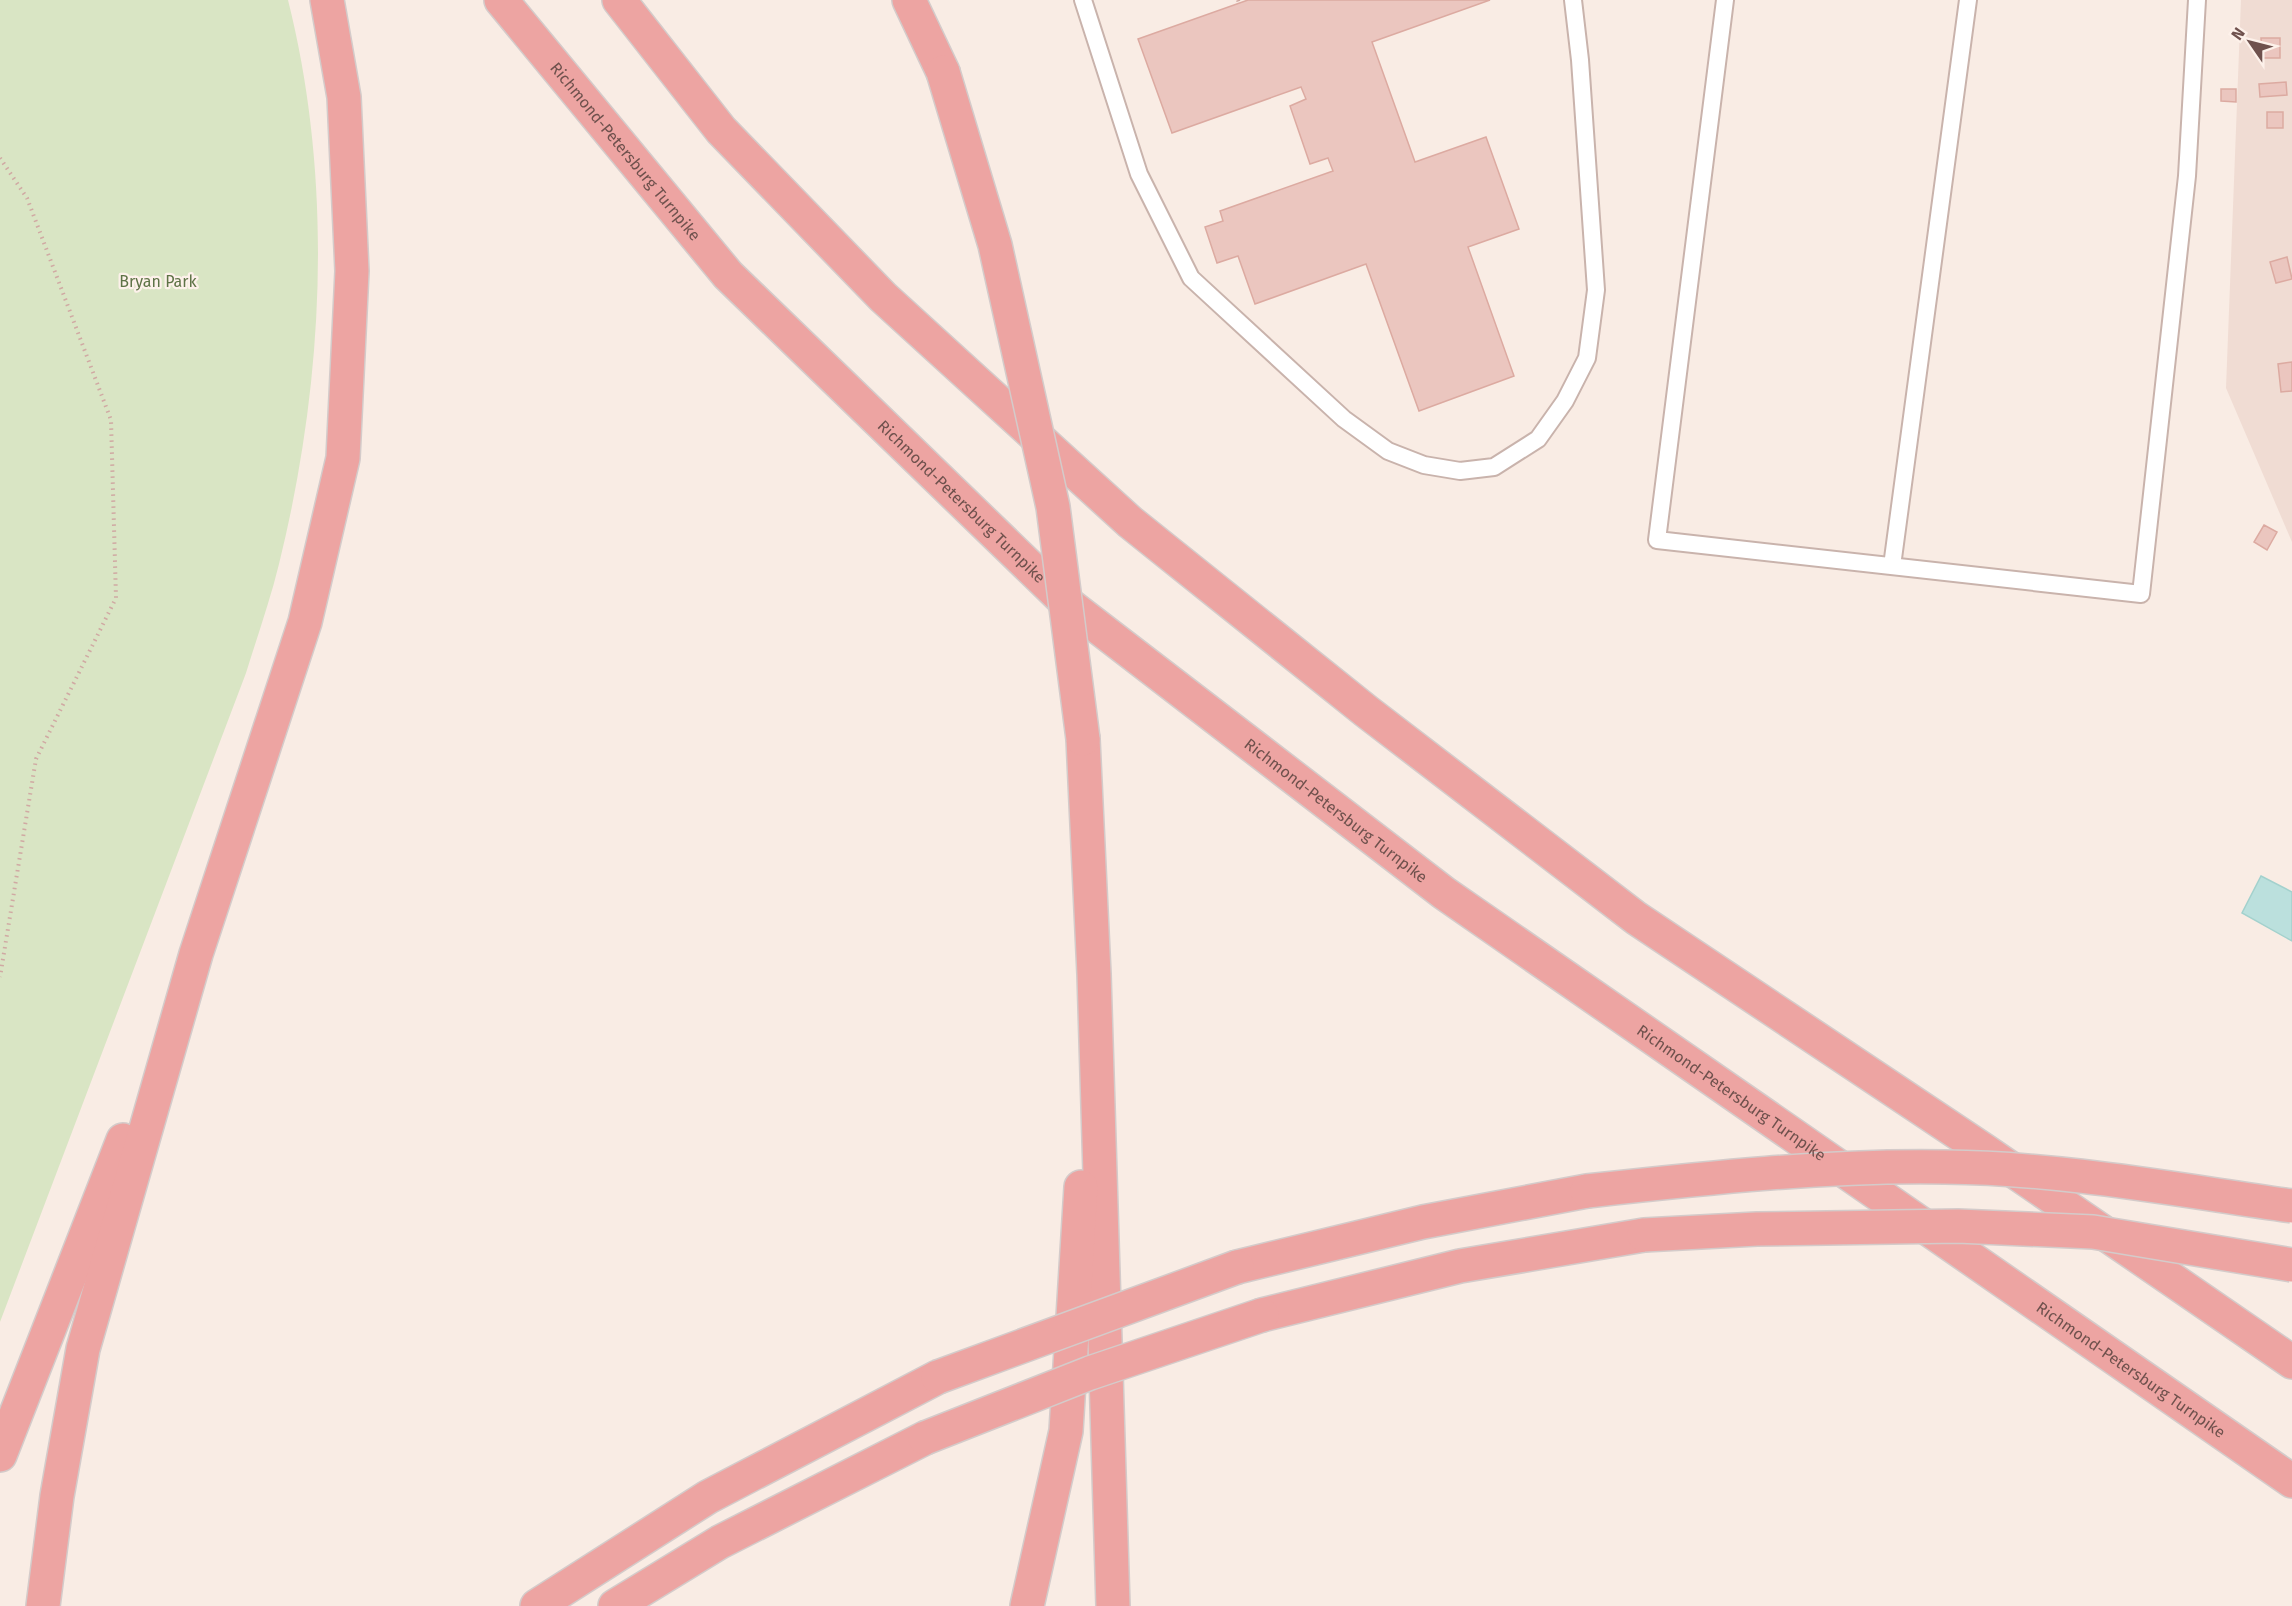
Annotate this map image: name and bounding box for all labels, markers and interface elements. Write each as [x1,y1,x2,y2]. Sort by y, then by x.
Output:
north arrow [2220,12,2280,72]
text: N [2227,24,2249,43]
street label: Richmond-Petersburg Turnpike [546,58,705,245]
park label: Bryan Park [119,272,197,291]
street label: Richmond-Petersburg Turnpike [874,416,1049,587]
street label: Richmond-Petersburg Turnpike [1241,734,1431,887]
street label: Richmond-Petersburg Turnpike [1633,1021,1830,1165]
street label: Richmond-Petersburg Turnpike [2033,1298,2229,1442]

